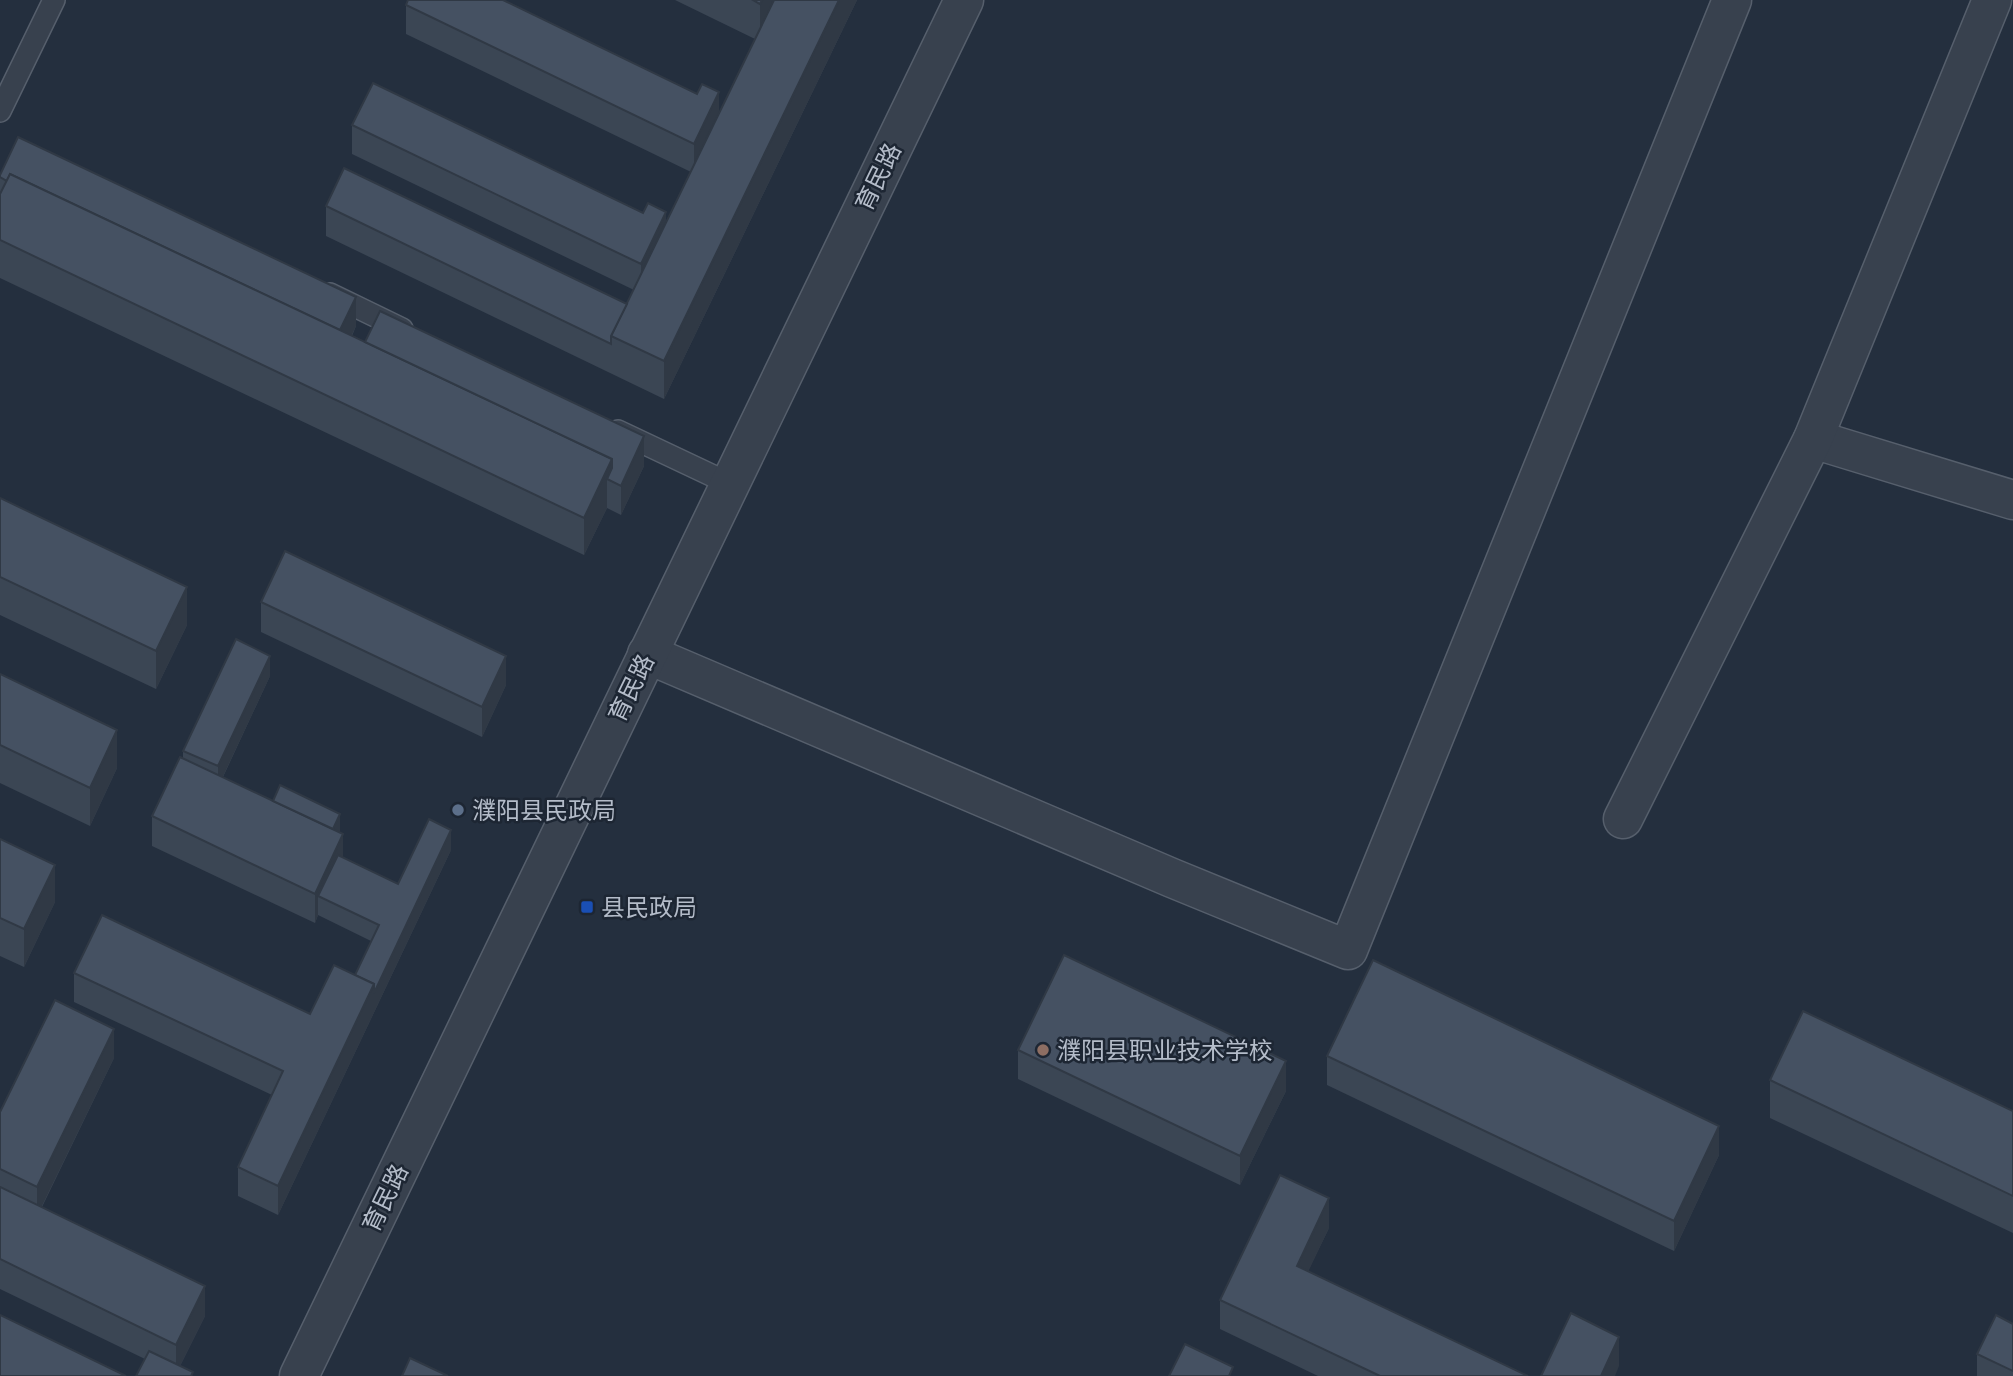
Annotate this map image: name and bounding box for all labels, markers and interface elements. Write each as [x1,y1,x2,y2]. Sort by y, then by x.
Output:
street label: 育民路 [850,139,906,215]
street label: 育民路 [603,650,659,726]
place label: 濮阳县民政局 [472,797,616,824]
marker: 濮阳县民政局 [450,802,466,818]
place label: 县民政局 [601,894,697,921]
marker: 县民政局 [579,899,595,915]
place label: 濮阳县职业技术学校 [1057,1037,1273,1064]
marker: 濮阳县职业技术学校 [1035,1042,1051,1058]
street label: 育民路 [357,1160,413,1236]

